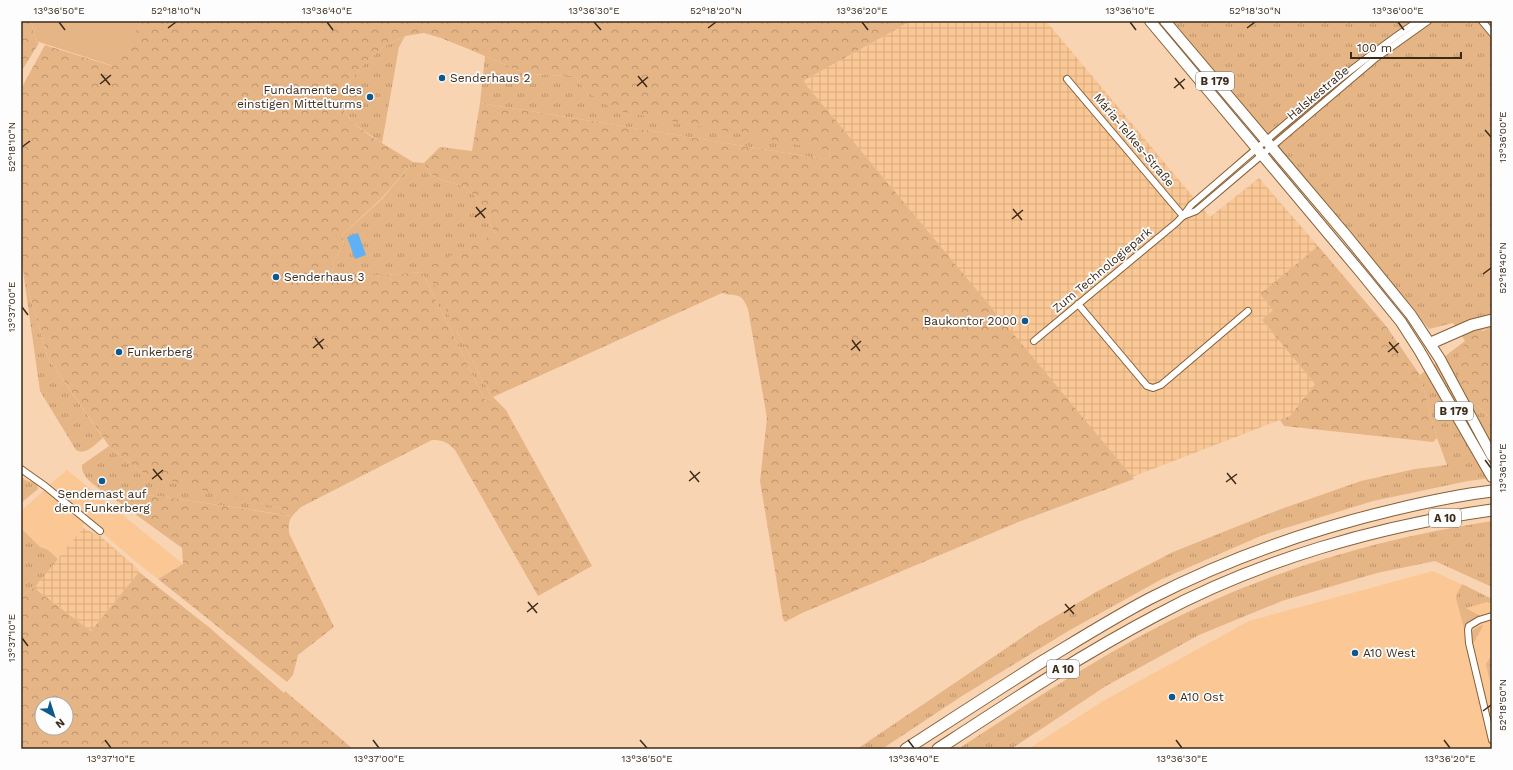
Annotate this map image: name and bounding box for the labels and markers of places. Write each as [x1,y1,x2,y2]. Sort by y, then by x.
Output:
place label: Senderhaus 2 [450,71,530,85]
marker: Senderhaus 2 [437,73,447,83]
place label: Fundamente des einstigen Mittelturms [237,83,362,111]
marker: Fundamente des einstigen Mittelturms [365,92,375,102]
place label: Senderhaus 3 [284,270,364,284]
marker: Senderhaus 3 [271,272,281,282]
place label: Baukontor 2000 [924,314,1017,328]
marker: Baukontor 2000 [1020,316,1030,326]
place label: Funkerberg [127,345,193,359]
marker: Funkerberg [114,347,124,357]
marker: Sendemast auf dem Funkerberg [97,476,107,486]
place label: Sendemast auf dem Funkerberg [54,487,150,515]
place label: A10 West [1363,646,1415,660]
marker: A10 West [1350,648,1360,658]
place label: A10 Ost [1180,690,1224,704]
marker: A10 Ost [1167,692,1177,702]

